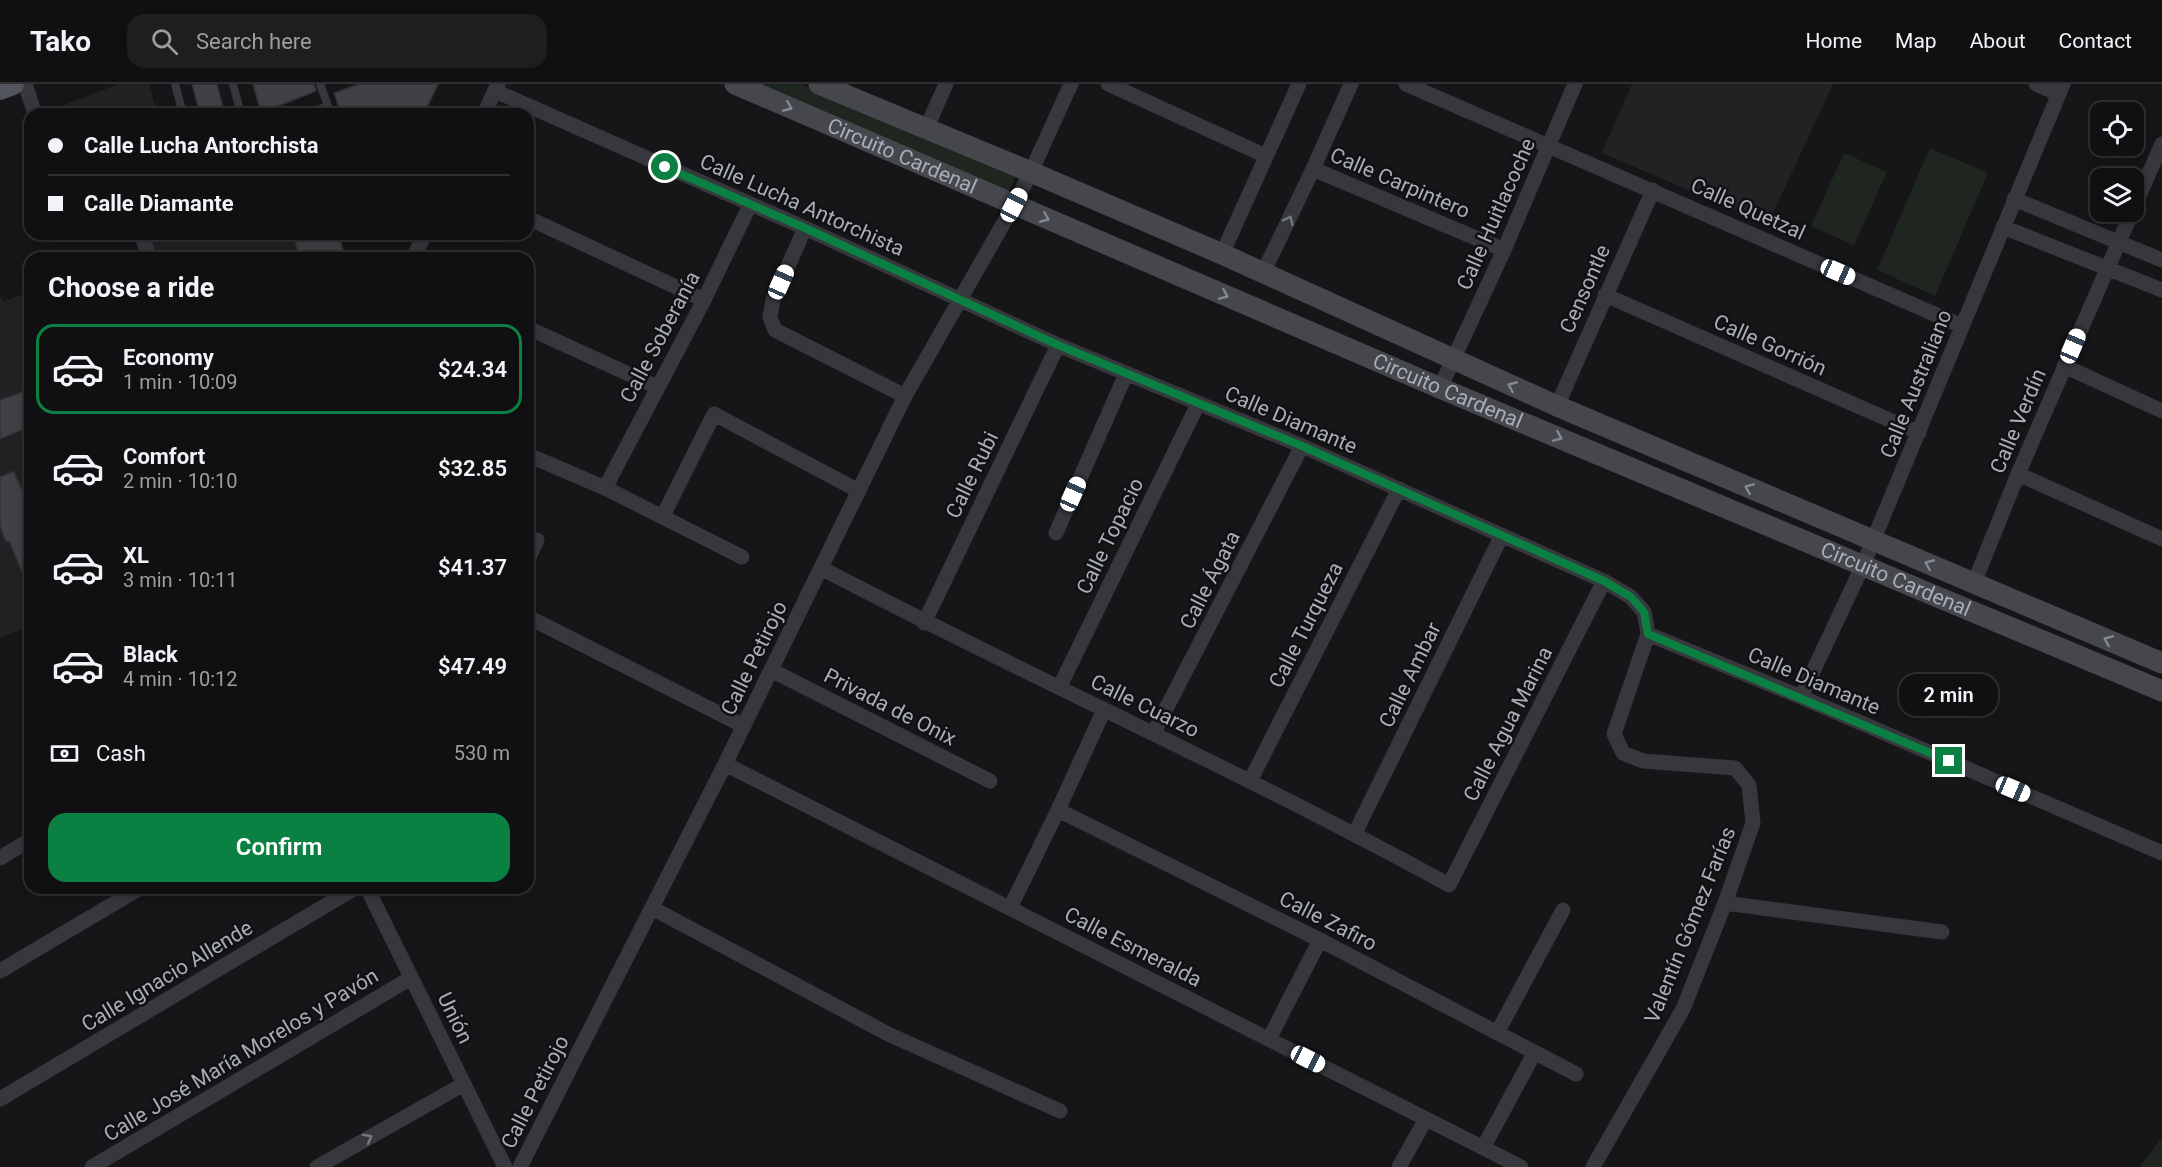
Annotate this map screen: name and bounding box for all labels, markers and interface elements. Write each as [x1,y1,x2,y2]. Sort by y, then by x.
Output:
search box [127,14,547,68]
text: Tako [30,25,91,58]
icon: search [148,25,181,58]
text: Search here [196,29,312,54]
text: Home [1806,29,1862,53]
text: Map [1895,29,1937,53]
text: About [1970,29,2026,53]
text: Contact [2059,29,2132,53]
one-way arrow [782,100,793,112]
map controls [2090,102,2144,222]
button: locate [2090,102,2144,156]
street label: Circuito Cardenal [824,113,981,199]
text: Calle Lucha Antorchista [84,133,318,158]
street label: Calle Huitlacoche [1452,134,1540,294]
street label: Calle Carpintero [1327,143,1473,223]
street label: Calle Lucha Antorchista [696,149,908,261]
route start [651,153,678,180]
button: layers [2090,168,2144,222]
street label: Calle Quetzal [1687,173,1809,245]
car [998,185,1030,225]
text: Calle Diamante [84,191,234,216]
one-way arrow [1038,211,1049,223]
one-way arrow [1281,216,1293,227]
street label: Censontle [1555,241,1615,337]
car [1818,256,1858,288]
car [765,262,797,302]
street label: Calle Soberanía [615,267,705,407]
text: Choose a ride [48,272,214,304]
one-way arrow [1217,288,1228,300]
street label: Calle Australiano [1875,306,1957,462]
street label: Calle Gorrión [1710,309,1830,381]
car [2058,326,2088,366]
icon: car [51,342,105,396]
text: Economy [123,345,214,370]
street label: Circuito Cardenal [1369,348,1526,433]
text: $24.34 [438,357,507,382]
street label: Calle Verdín [1985,365,2051,477]
text: 1 min · 10:09 [123,370,238,394]
street label: Calle Diamante [1221,381,1361,459]
one-way arrow [1507,381,1518,393]
street label: Calle Rubi [941,428,1003,522]
one-way arrow [1551,430,1562,442]
icon: car [51,441,105,495]
text: Comfort [123,444,205,469]
text: $32.85 [438,456,507,481]
text: 2 min · 10:10 [123,469,238,493]
car [1057,474,1089,514]
street label: Calle Topacio [1072,474,1148,598]
one-way arrow [1745,483,1756,495]
street label: Calle Ágata [1175,527,1245,633]
street label: Circuito Cardenal [1817,537,1974,621]
icon: car [51,540,105,594]
text: XL [123,543,149,568]
text: $41.37 [438,555,507,580]
street label: Calle Turqueza [1264,558,1348,692]
one-way arrow [1924,559,1935,571]
text: 3 min · 10:11 [123,568,238,592]
street label: Calle Petirojo [716,597,792,719]
street label: Calle Ambar [1374,618,1446,732]
one-way arrow [2104,635,2115,647]
icon: car [51,639,105,693]
text: Black [123,642,178,667]
street label: Calle Diamante [1744,642,1884,720]
street label: Calle Agua Marina [1459,643,1557,805]
text: $47.49 [438,654,507,679]
street label: Privada de Onix [820,663,960,751]
text: 4 min · 10:12 [123,667,238,691]
street label: Calle Cuarzo [1087,669,1203,743]
callout: 2 min [1900,674,1998,716]
text: 2 min [1923,683,1974,707]
icon: cash [48,737,81,770]
text: Cash [96,741,146,766]
text: 530 m [454,741,510,765]
route end [1935,747,1962,774]
car [1993,774,2033,804]
button: Confirm [48,813,510,882]
street label: Valentín Gómez Farías [1640,823,1740,1027]
street label: Calle Zafiro [1275,886,1381,956]
street label: Calle Esmeralda [1061,902,1205,992]
street label: Calle Ignacio Allende [77,915,257,1037]
street label: Calle José María Morelos y Pavón [99,963,383,1147]
street label: Unión [432,989,478,1047]
street label: Calle Petirojo [496,1031,574,1153]
car [1288,1043,1328,1075]
one-way arrow [361,1134,372,1145]

